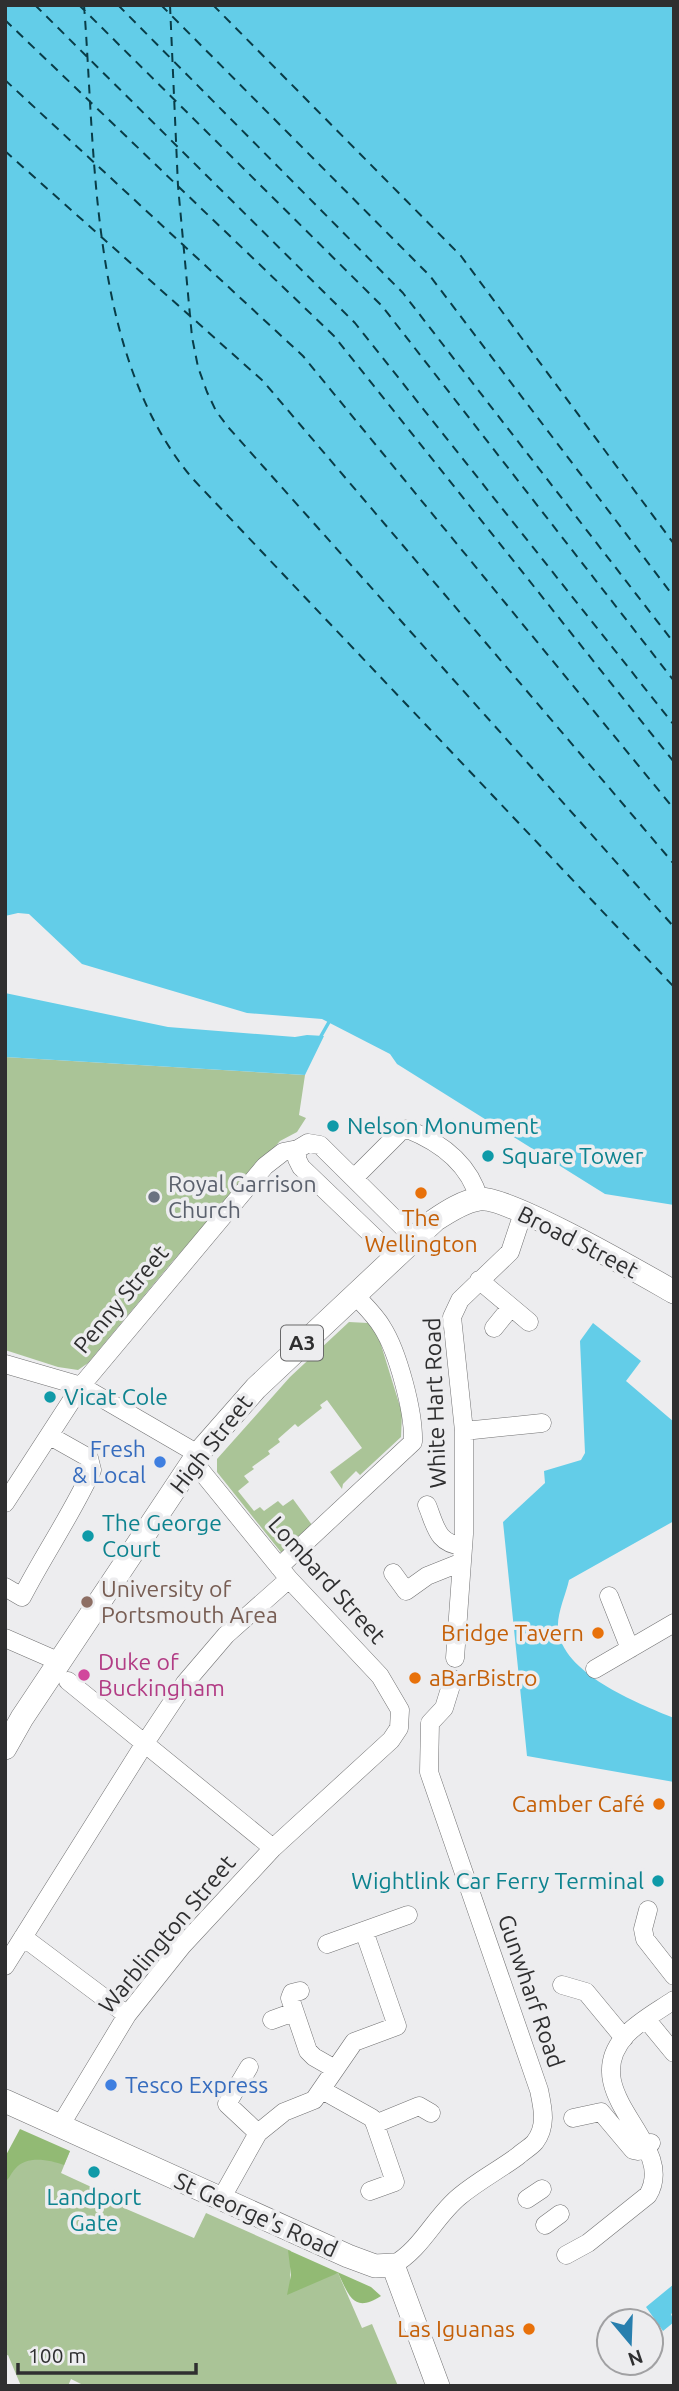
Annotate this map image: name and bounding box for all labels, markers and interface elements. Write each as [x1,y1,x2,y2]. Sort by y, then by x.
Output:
place label: Nelson Monument [347,1113,538,1138]
marker: Nelson Monument [325,1118,341,1134]
place label: Square Tower [502,1143,644,1168]
marker: Square Tower [480,1148,496,1164]
place label: Royal Garrison Church [168,1171,317,1222]
marker: The Wellington [413,1185,429,1201]
marker: Royal Garrison Church [146,1189,162,1205]
street label: Broad Street [514,1201,642,1283]
place label: The Wellington [364,1205,478,1256]
street label: Penny Street [68,1240,173,1358]
street label: White Hart Road [419,1317,450,1489]
road number: A3 [281,1326,323,1360]
place label: Vicat Cole [64,1384,168,1409]
marker: Vicat Cole [42,1389,58,1405]
street label: High Street [165,1390,257,1498]
place label: Fresh & Local [72,1436,146,1487]
marker: Fresh & Local [152,1454,168,1470]
place label: The George Court [102,1510,222,1561]
street label: Lombard Street [264,1511,391,1648]
marker: The George Court [80,1528,96,1544]
place label: University of Portsmouth Area [101,1576,278,1627]
marker: University of Portsmouth Area [79,1594,95,1610]
place label: Bridge Tavern [441,1620,584,1645]
marker: Bridge Tavern [590,1625,606,1641]
place label: Duke of Buckingham [98,1649,225,1700]
place label: aBarBistro [429,1665,537,1690]
marker: Duke of Buckingham [76,1667,92,1683]
marker: aBarBistro [407,1670,423,1686]
place label: Camber Café [512,1791,645,1816]
marker: Camber Café [651,1796,667,1812]
street label: Warblington Street [93,1850,240,2017]
place label: Wightlink Car Ferry Terminal [351,1868,644,1893]
marker: Wightlink Car Ferry Terminal [650,1873,666,1889]
street label: Gunwharf Road [494,1911,569,2071]
place label: Tesco Express [125,2072,268,2097]
marker: Tesco Express [103,2077,119,2093]
marker: Landport Gate [86,2164,102,2180]
street label: St George's Road [171,2167,342,2262]
place label: Landport Gate [47,2184,141,2235]
north arrow [595,2307,665,2377]
place label: Las Iguanas [397,2316,515,2341]
marker: Las Iguanas [521,2321,537,2337]
scale bar [18,2332,196,2376]
text: 100 m [28,2343,86,2367]
text: N [625,2345,646,2371]

